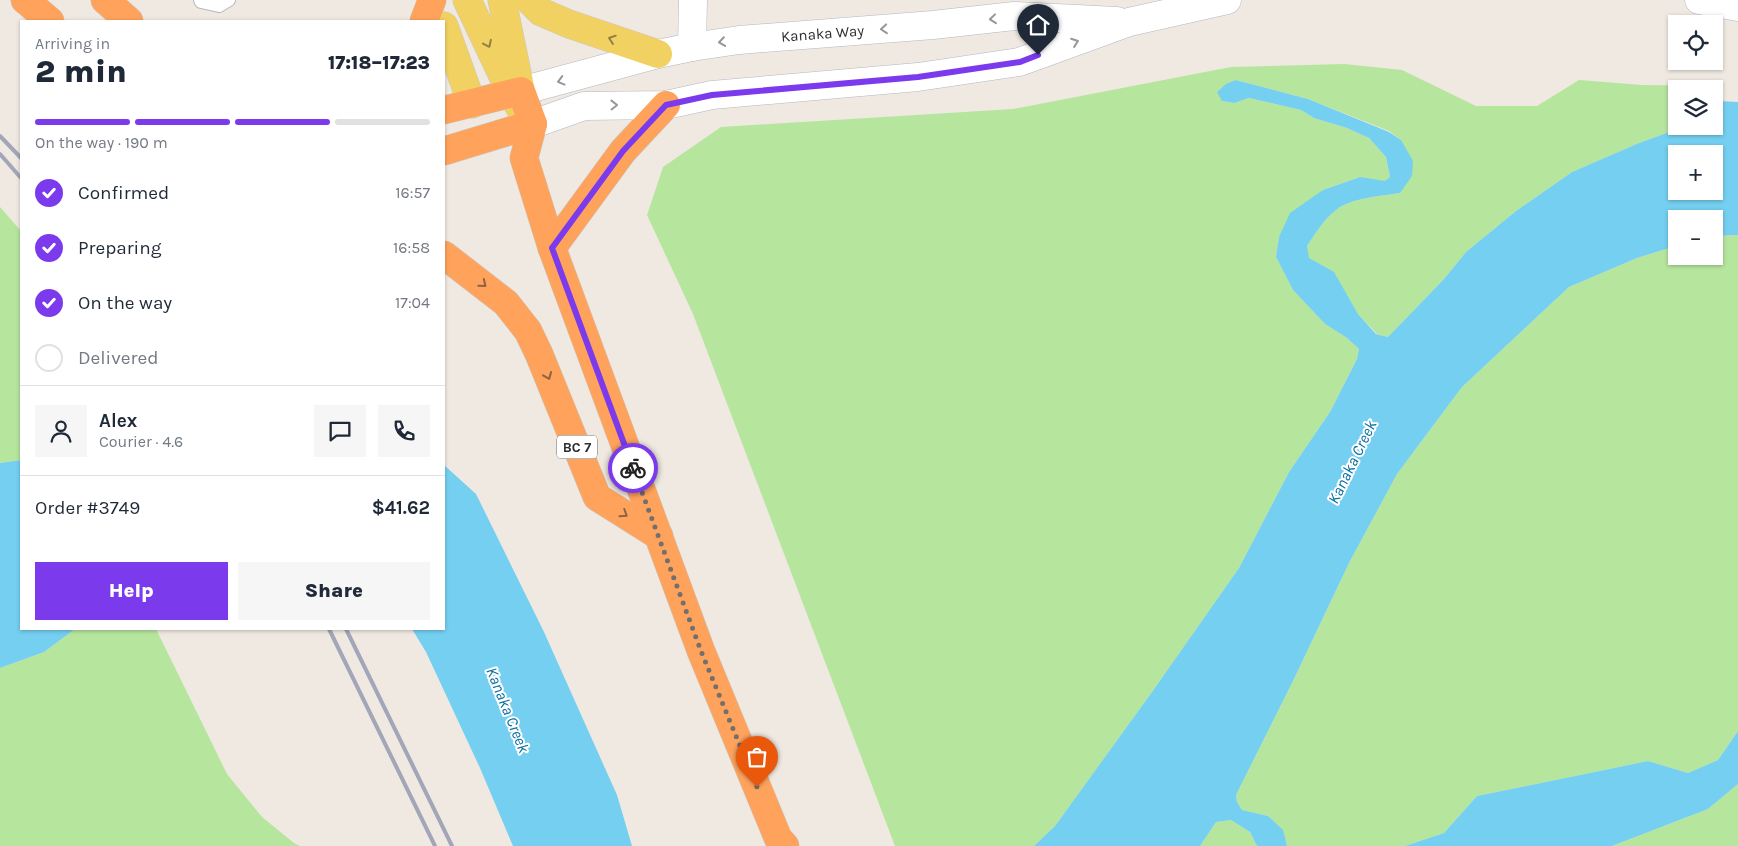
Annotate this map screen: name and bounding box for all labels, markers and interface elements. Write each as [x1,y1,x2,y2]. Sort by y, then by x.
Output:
pin [1017,4,1059,55]
icon: home [1024,11,1052,39]
one-way arrow [988,13,996,24]
map controls [1668,15,1723,265]
button: locate [1668,15,1723,70]
street label: Kanaka Way [780,21,865,46]
one-way arrow [880,23,888,34]
text: Arriving in [35,34,110,53]
one-way arrow [608,34,617,44]
one-way arrow [718,37,727,47]
one-way arrow [1070,38,1079,48]
one-way arrow [482,39,492,48]
text: 17:18–17:23 [328,52,430,74]
text: 2 min [35,53,127,90]
one-way arrow [557,75,565,85]
button: layers [1668,80,1723,135]
one-way arrow [610,100,618,111]
text: On the way · 190 m [35,133,168,152]
button: + [1668,145,1723,200]
icon: check [35,179,63,207]
text: Confirmed [78,182,169,204]
text: 16:57 [395,183,430,202]
button: − [1668,210,1723,265]
icon: check [35,234,63,262]
text: Preparing [78,237,161,259]
text: 16:58 [393,238,430,257]
one-way arrow [477,279,486,288]
icon: check [35,289,63,317]
text: On the way [78,292,172,314]
text: 17:04 [395,293,430,312]
text: Delivered [78,347,158,369]
one-way arrow [542,371,552,379]
button: person [35,405,87,457]
button: chat [314,405,366,457]
button: phone [378,405,430,457]
text: Alex [99,410,137,432]
water label: Kanaka Creek [1324,416,1381,507]
text: Courier · 4.6 [99,432,183,451]
road number: BC 7 [557,436,597,458]
courier [608,443,658,493]
icon: bike [619,454,647,482]
text: Order #3749 [35,497,140,519]
text: $41.62 [372,497,430,519]
one-way arrow [618,508,627,517]
button: Help [35,562,228,620]
button: Share [238,562,430,620]
water label: Kanaka Creek [482,665,534,756]
pin [736,736,778,787]
icon: bag [743,743,771,771]

